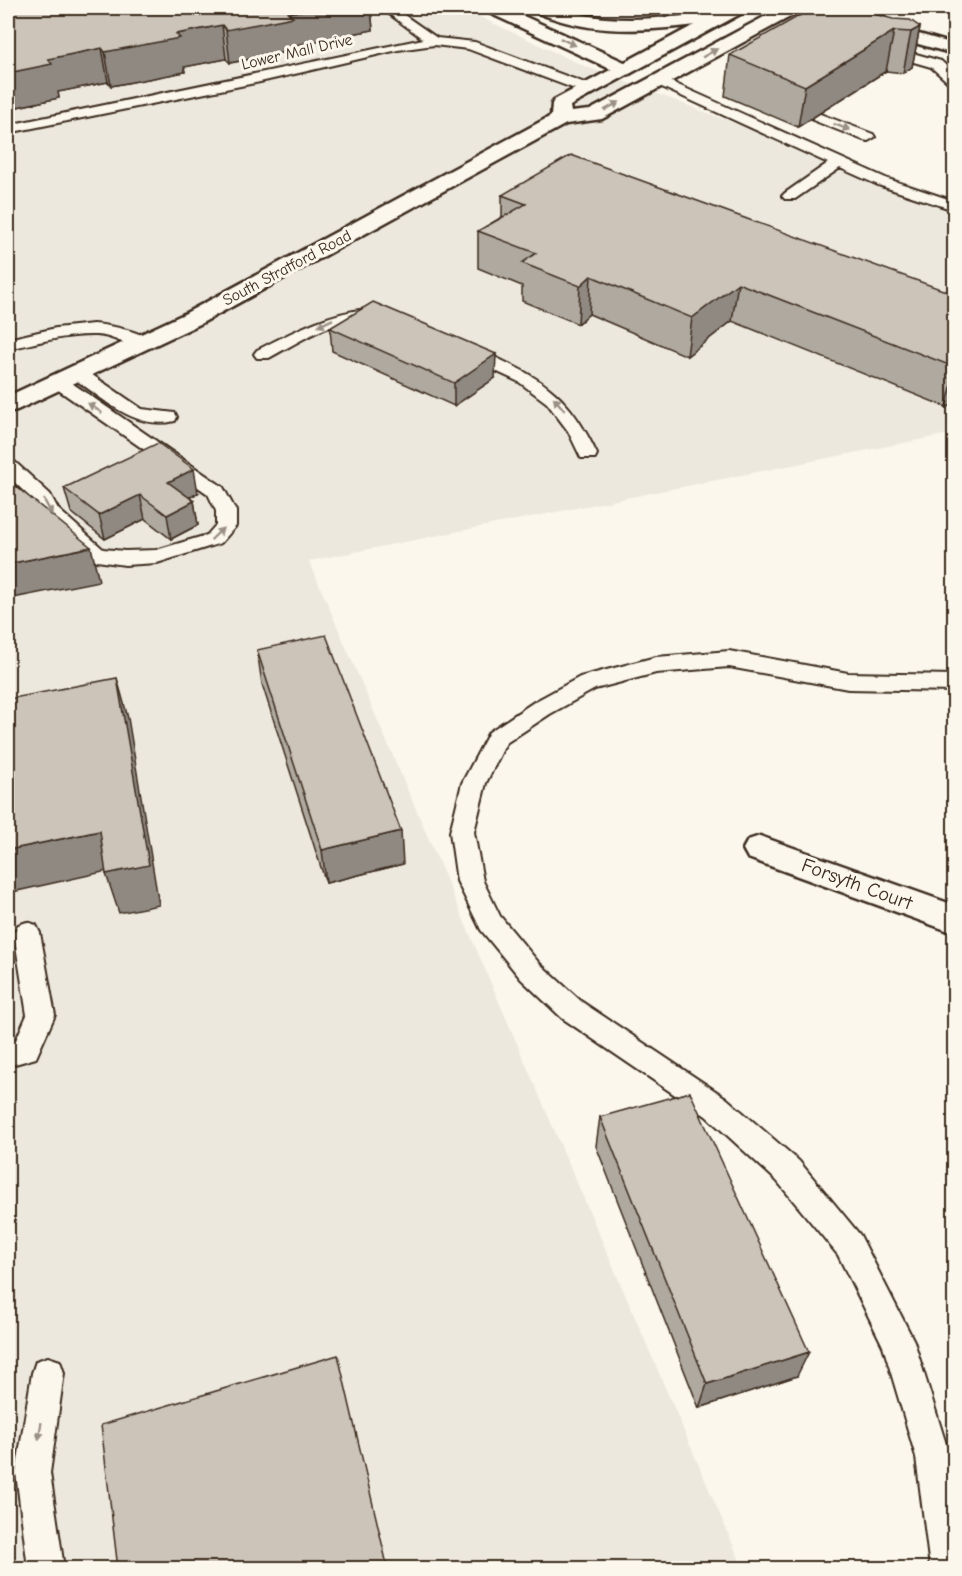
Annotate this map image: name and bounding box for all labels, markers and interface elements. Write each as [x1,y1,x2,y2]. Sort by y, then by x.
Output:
street label: Lower Mall Drive [240,30,354,74]
one-way arrow [560,38,577,47]
one-way arrow [702,48,719,58]
one-way arrow [603,101,620,111]
one-way arrow [833,122,851,132]
street label: South Stratford Road [220,226,354,310]
one-way arrow [317,318,334,328]
one-way arrow [552,396,565,412]
one-way arrow [88,402,104,414]
one-way arrow [43,499,53,516]
one-way arrow [210,527,225,541]
street label: Forsyth Court [799,853,917,915]
one-way arrow [35,1421,44,1440]

